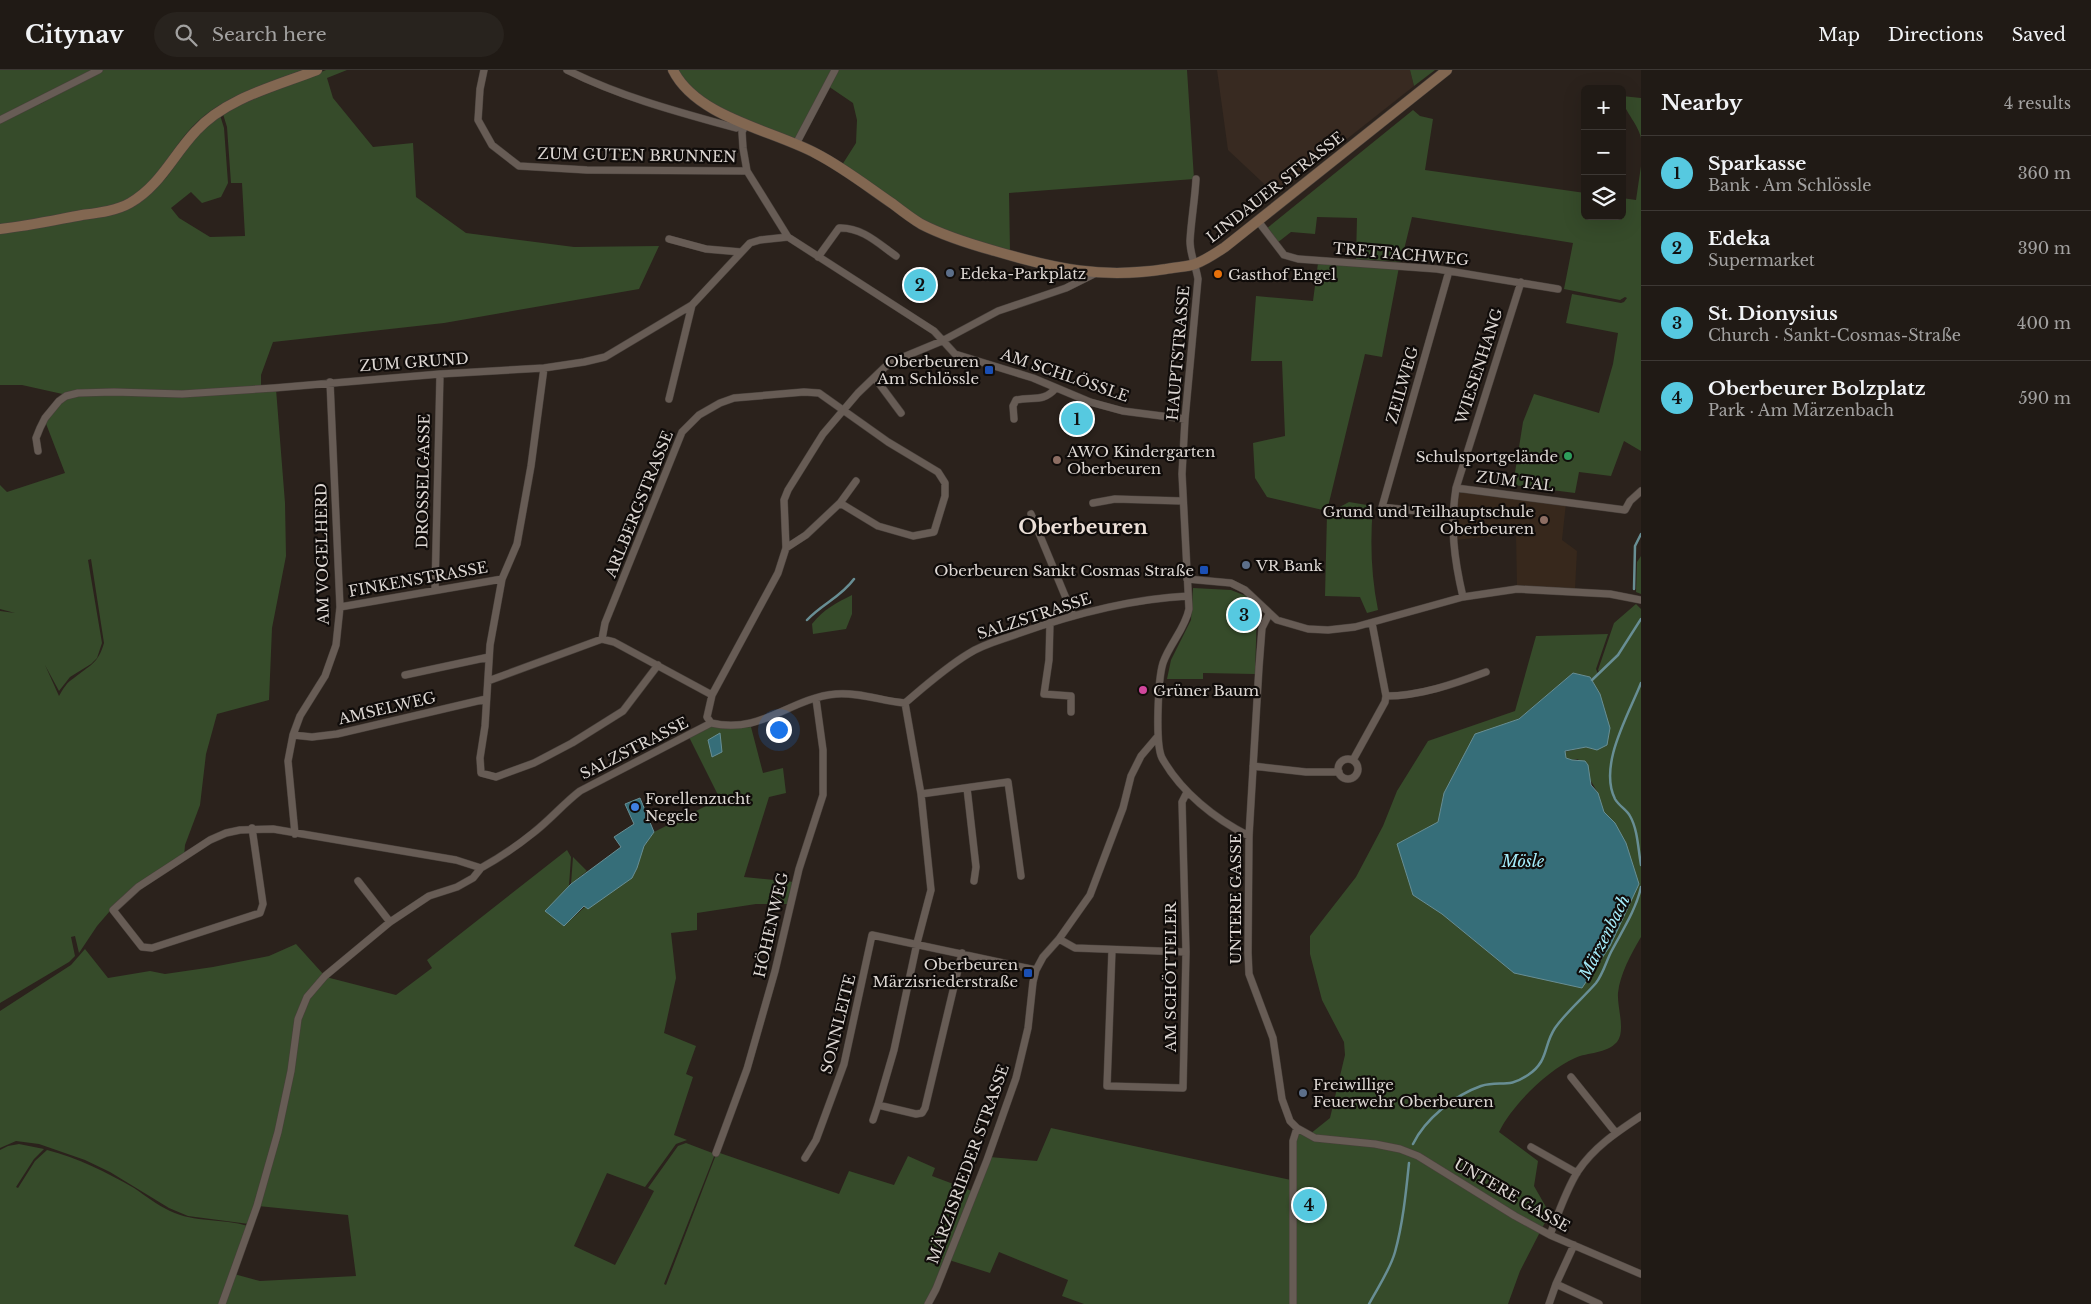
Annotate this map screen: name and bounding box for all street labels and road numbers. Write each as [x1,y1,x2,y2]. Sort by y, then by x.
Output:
street label: LINDAUER STRASSE [1202,127,1348,247]
street label: ZUM GUTEN BRUNNEN [537,144,737,166]
street label: TRETTACHWEG [1332,239,1470,269]
street label: HAUPTSTRASSE [1163,285,1193,421]
street label: WIESENHANG [1451,306,1507,427]
street label: AM SCHLÖSSLE [998,344,1132,406]
street label: ZEILWEG [1382,344,1422,426]
street label: ZUM GRUND [359,349,469,375]
street label: DROSSELGASSE [412,413,434,548]
street label: ARLBERGSTRASSE [600,428,677,581]
street label: ZUM TAL [1475,467,1555,495]
street label: AM VOGELHERD [311,483,333,626]
street label: FINKENSTRASSE [347,557,489,601]
street label: SALZSTRASSE [975,589,1094,643]
street label: AMSELWEG [335,688,438,729]
street label: SALZSTRASSE [577,713,691,783]
street label: UNTERE GASSE [1226,833,1245,965]
street label: HÖHENWEG [750,870,792,980]
street label: AM SCHÖTTELER [1161,901,1180,1053]
street label: SONNLEITE [816,972,860,1076]
street label: MÄRZISRIEDER STRASSE [923,1062,1013,1266]
street label: UNTERE GASSE [1450,1154,1574,1236]

